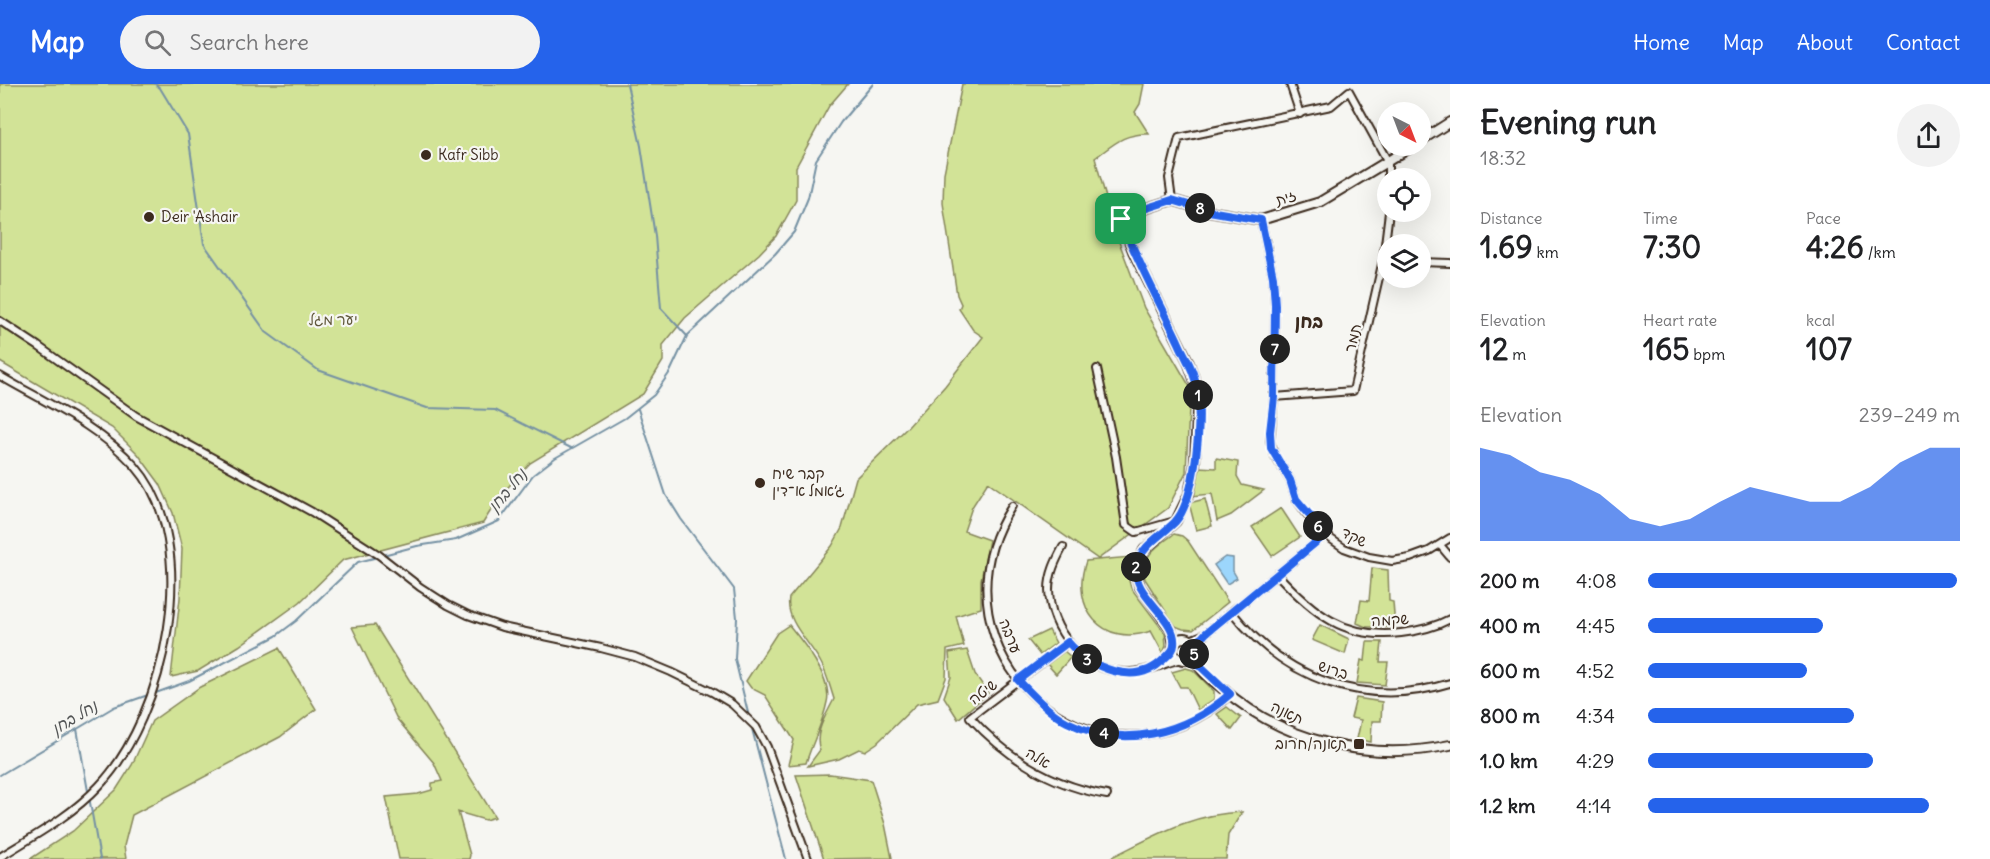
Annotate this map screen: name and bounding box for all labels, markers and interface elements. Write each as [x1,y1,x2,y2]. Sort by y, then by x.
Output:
search box [120,15,540,69]
text: Map [30,24,84,60]
icon: search [141,26,174,59]
text: Search here [189,28,309,56]
text: Home [1633,29,1690,56]
text: Map [1723,29,1764,56]
text: About [1797,29,1853,56]
text: Contact [1886,29,1960,56]
text: Evening run [1480,101,1656,143]
north arrow [1377,102,1431,156]
map controls [1377,102,1431,288]
button: share [1897,104,1960,167]
place label: Kafr Sibb [438,145,499,164]
text: 18:32 [1480,145,1526,170]
marker: Kafr Sibb [419,148,433,162]
button: locate [1377,168,1431,222]
street label: זית [1272,185,1299,210]
pin [1095,193,1146,244]
pin: 8 [1185,193,1215,223]
text: 8 [1195,198,1205,218]
icon: arrive [1104,202,1137,235]
place label: Deir 'Ashair [161,207,238,226]
text: Distance [1480,208,1542,228]
text: Time [1643,208,1678,228]
text: Pace [1806,208,1841,228]
marker: Deir 'Ashair [142,210,156,224]
text: 1.69 [1480,228,1533,266]
text: 7:30 [1643,228,1701,266]
text: 4:26 [1806,228,1864,266]
button: layers [1377,234,1431,288]
text: km [1533,242,1559,262]
text: /km [1864,242,1896,262]
park label: יער מגל [308,310,358,329]
district label: בחן [1295,310,1323,333]
text: Elevation [1480,310,1546,330]
text: Heart rate [1643,310,1717,330]
text: kcal [1806,310,1835,330]
street label: תמר [1340,322,1365,354]
text: 12 [1480,330,1508,368]
text: 165 [1643,330,1689,368]
text: 107 [1806,330,1852,368]
pin: 7 [1260,334,1290,364]
text: 7 [1271,339,1279,359]
text: m [1508,344,1526,364]
text: bpm [1689,344,1725,364]
pin: 1 [1183,380,1213,410]
text: 1 [1195,385,1201,405]
text: Elevation [1480,402,1562,427]
text: 239–249 m [1859,402,1960,427]
water label: נחל בחן [483,463,532,516]
place label: קבר שיח ג׳אמל א־דין [772,464,845,501]
marker: קבר שיח ג׳אמל א־דין [753,476,767,490]
pin: 6 [1303,511,1333,541]
text: 6 [1313,516,1323,536]
street label: שקד [1338,522,1371,551]
pin: 2 [1121,552,1151,582]
text: 2 [1132,557,1140,577]
text: 200 m [1480,568,1540,593]
text: 4:08 [1576,568,1617,593]
street label: שקמה [1370,609,1410,630]
text: 400 m [1480,613,1540,638]
text: 4:45 [1576,613,1615,638]
street label: ערבה [995,616,1026,656]
pin: 5 [1179,639,1209,669]
pin: 3 [1072,644,1102,674]
text: 5 [1189,644,1199,664]
text: 3 [1082,649,1092,669]
street label: ברוש [1316,656,1351,683]
text: 600 m [1480,658,1540,683]
text: 4:52 [1576,658,1615,683]
street label: שיטה [965,675,1001,708]
water label: נחל בחן [47,695,102,739]
street label: תאנה [1268,697,1307,728]
text: 800 m [1480,703,1540,728]
text: 4:34 [1576,703,1615,728]
pin: 4 [1089,718,1119,748]
text: 4 [1099,723,1109,743]
place label: תאנה/חרוב [1275,734,1347,753]
marker: תאנה/חרוב [1352,737,1366,751]
street label: אלה [1022,743,1054,772]
text: 1.0 km [1480,748,1538,773]
text: 4:29 [1576,748,1615,773]
text: 1.2 km [1480,793,1536,818]
text: 4:14 [1576,793,1612,818]

